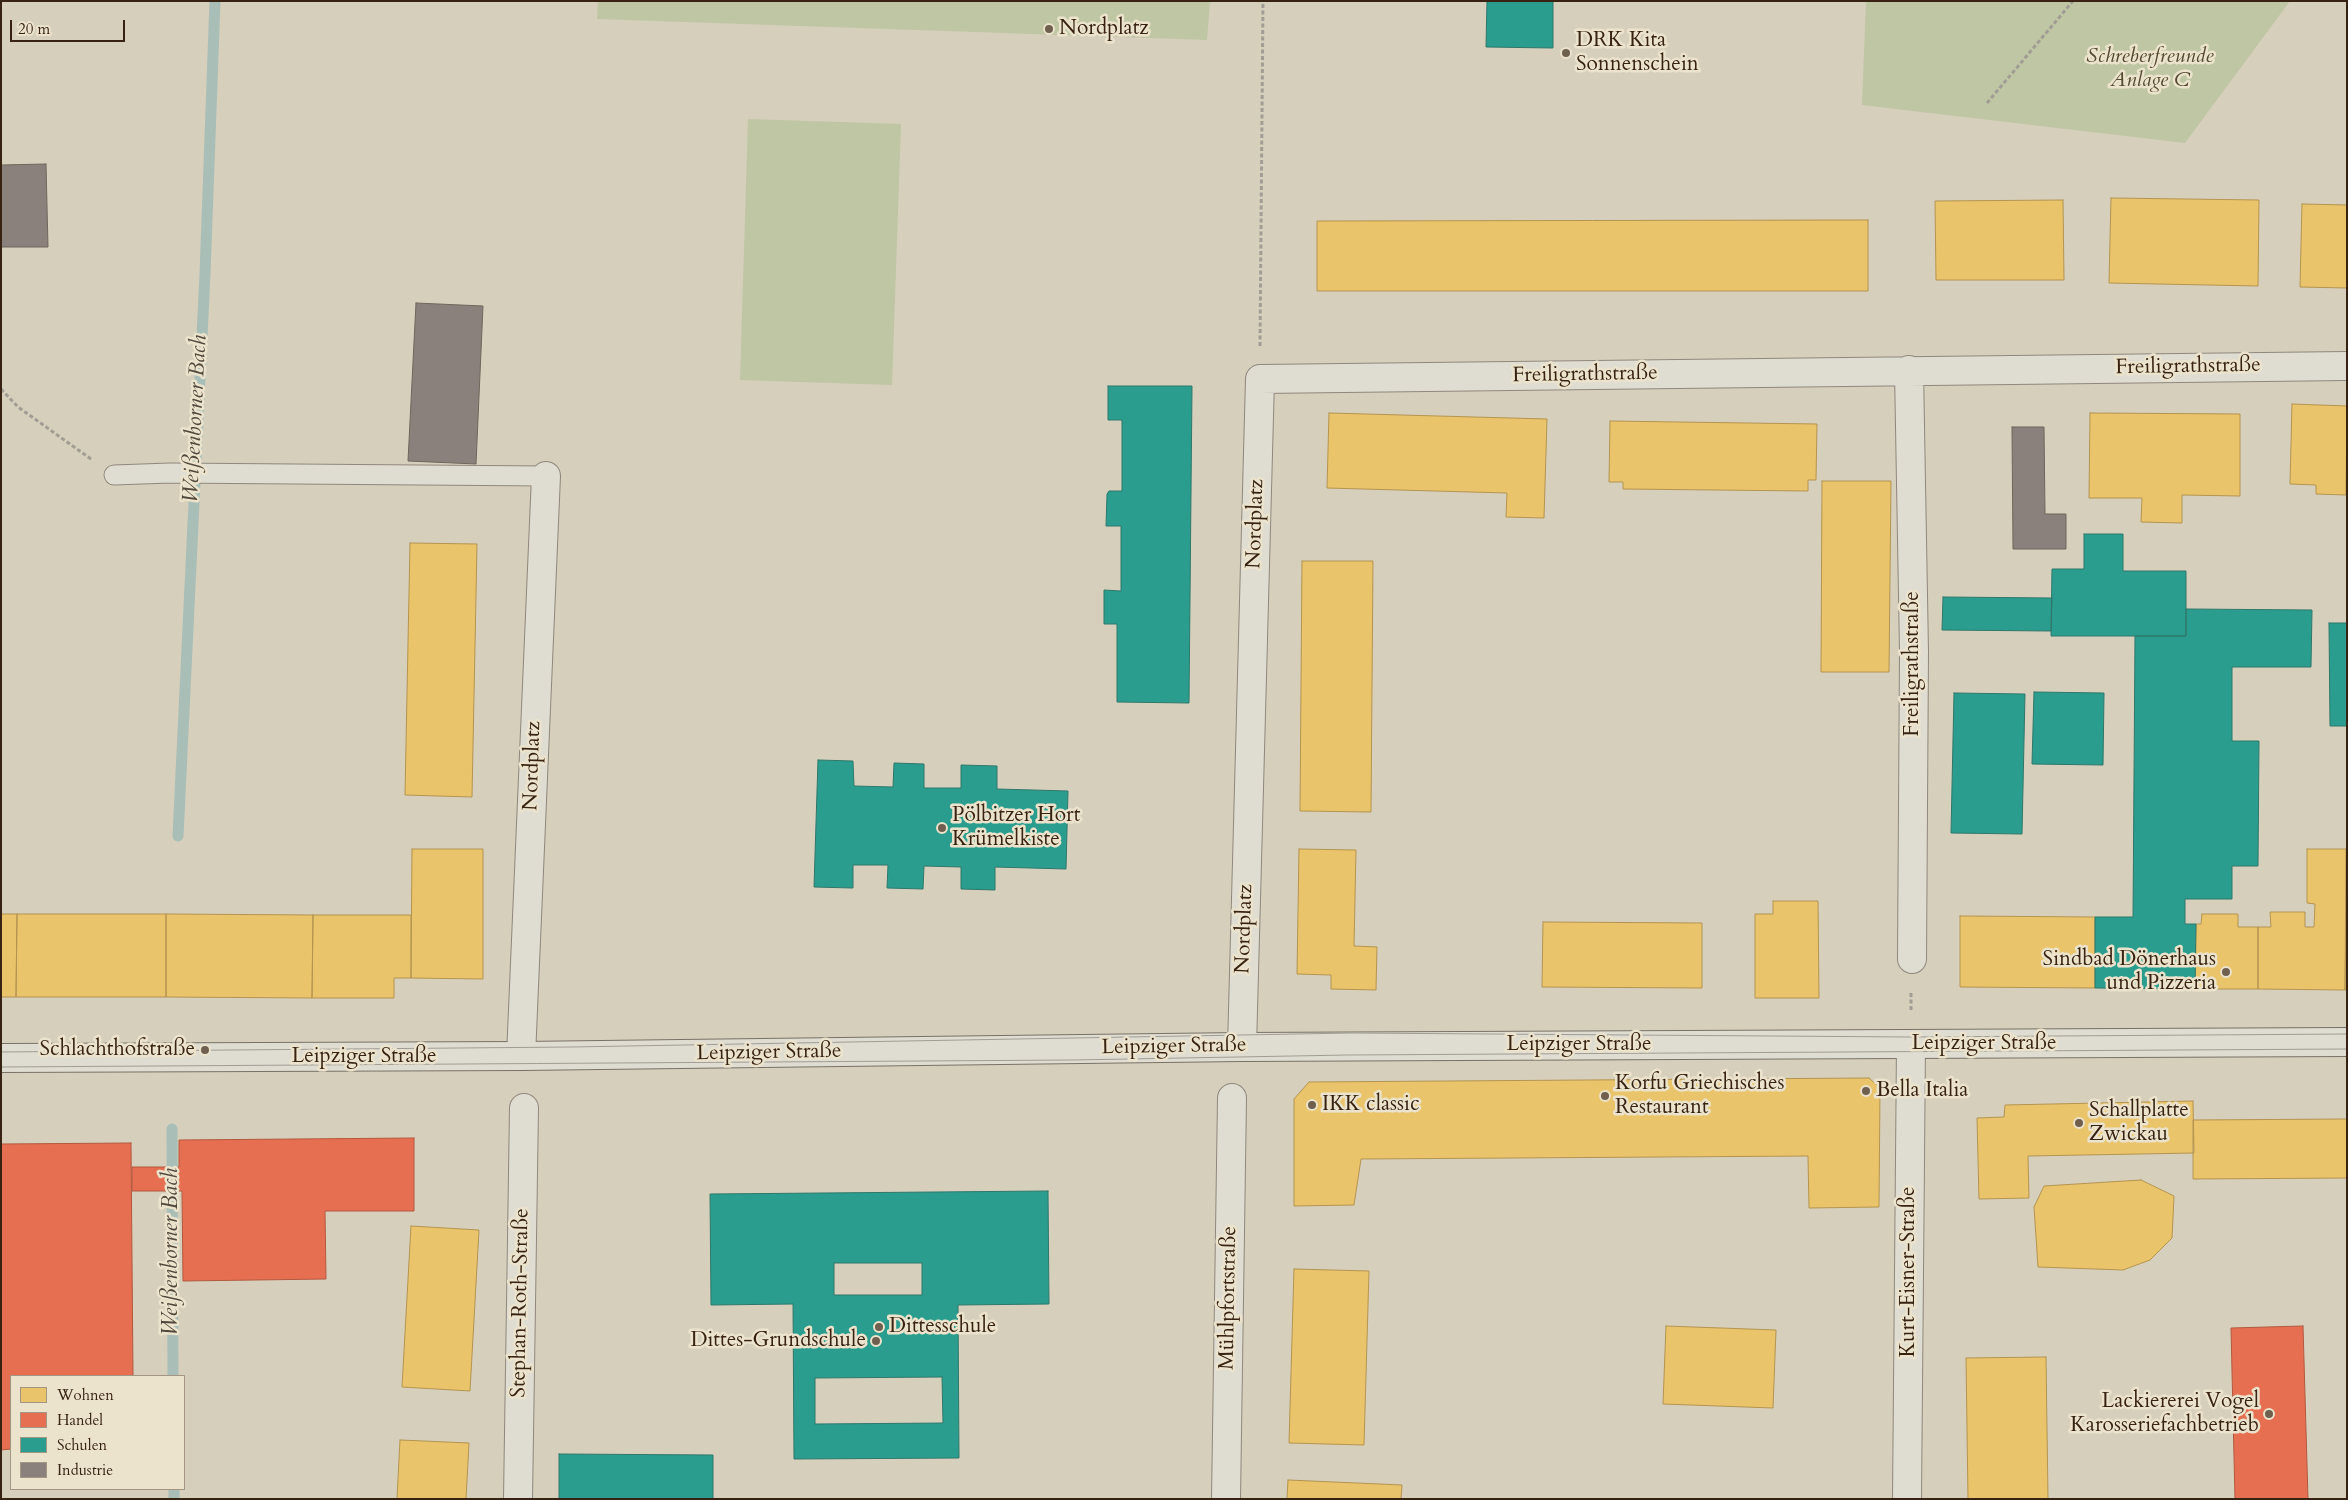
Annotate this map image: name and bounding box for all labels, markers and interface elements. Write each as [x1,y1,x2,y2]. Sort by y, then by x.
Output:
scale bar [12,10,128,42]
place label: Nordplatz [1059,16,1149,42]
text: 20 m [18,19,50,39]
marker: Nordplatz [1043,23,1055,35]
place label: DRK Kita Sonnenschein [1576,28,1699,78]
park label: Schreberfreunde Anlage C [2086,44,2214,94]
marker: DRK Kita Sonnenschein [1560,47,1572,59]
water label: Weißenborner Bach [178,334,214,504]
street label: Freiligrathstraße [2115,353,2261,381]
street label: Freiligrathstraße [1512,361,1658,389]
street label: Nordplatz [1242,479,1270,569]
street label: Freiligrathstraße [1900,591,1926,737]
street label: Nordplatz [519,721,547,811]
place label: Pölbitzer Hort Krümelkiste [952,803,1080,853]
marker: Pölbitzer Hort Krümelkiste [936,822,948,834]
street label: Nordplatz [1231,884,1259,974]
place label: Sindbad Dönerhaus und Pizzeria [2043,947,2216,997]
marker: Sindbad Dönerhaus und Pizzeria [2220,966,2232,978]
street label: Leipziger Straße [1911,1031,2057,1057]
street label: Leipziger Straße [1506,1032,1652,1058]
street label: Leipziger Straße [1101,1033,1247,1061]
place label: Schlachthofstraße [40,1037,195,1063]
street label: Leipziger Straße [696,1039,842,1067]
marker: Schlachthofstraße [199,1044,211,1056]
street label: Leipziger Straße [291,1044,437,1070]
place label: Korfu Griechisches Restaurant [1615,1071,1785,1121]
place label: Bella Italia [1876,1078,1968,1104]
marker: Bella Italia [1860,1085,1872,1097]
marker: Korfu Griechisches Restaurant [1599,1090,1611,1102]
place label: IKK classic [1322,1092,1420,1118]
place label: Schallplatte Zwickau [2089,1098,2189,1148]
marker: IKK classic [1306,1099,1318,1111]
marker: Schallplatte Zwickau [2073,1117,2085,1129]
water label: Weißenborner Bach [159,1168,185,1336]
street label: Kurt-Eisner-Straße [1896,1186,1922,1358]
street label: Stephan-Roth-Straße [507,1208,535,1398]
street label: Mühlpfortstraße [1215,1226,1243,1370]
place label: Dittesschule [889,1314,996,1340]
marker: Dittesschule [873,1321,885,1333]
place label: Dittes-Grundschule [690,1328,866,1354]
marker: Dittes-Grundschule [870,1335,882,1347]
legend [10,1375,185,1490]
text: Wohnen [57,1385,114,1405]
place label: Lackiererei Vogel Karosseriefachbetrieb [2070,1389,2259,1439]
marker: Lackiererei Vogel Karosseriefachbetrieb [2263,1408,2275,1420]
text: Handel [57,1410,103,1430]
text: Schulen [57,1435,107,1455]
text: Industrie [57,1460,113,1480]

